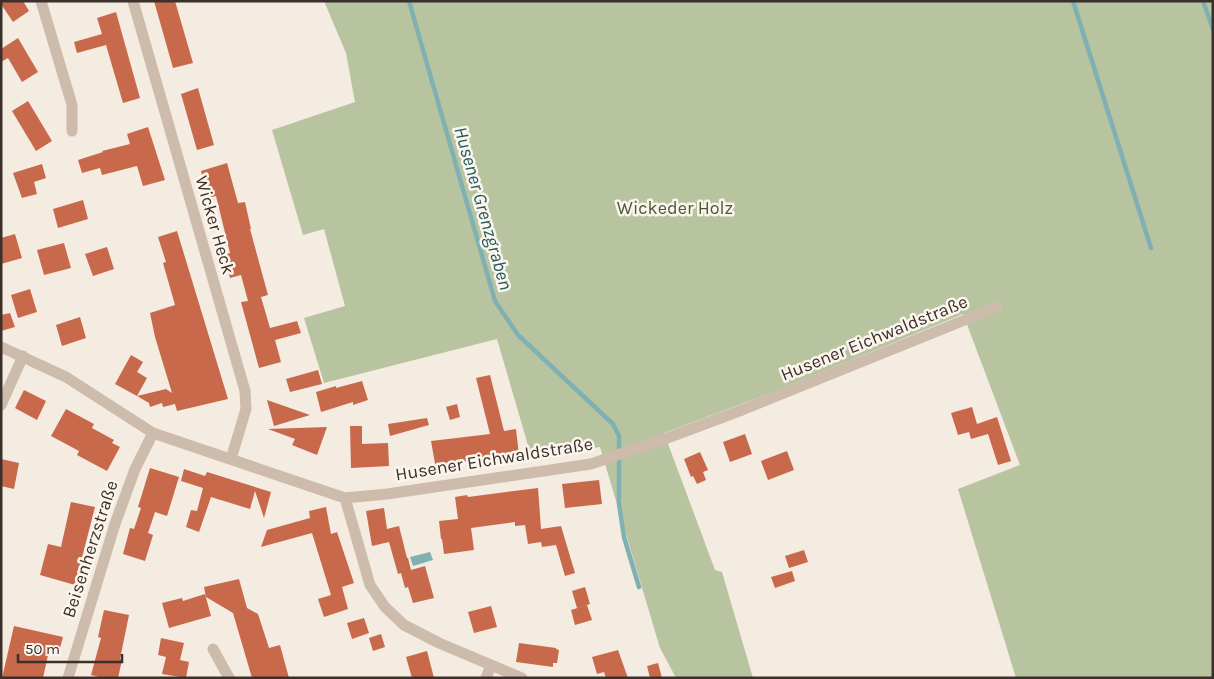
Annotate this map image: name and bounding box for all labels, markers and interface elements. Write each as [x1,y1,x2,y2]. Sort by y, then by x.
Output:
water label: Husener Grenzgraben [449,124,517,292]
street label: Wicker Heck [190,173,240,277]
park label: Wickeder Holz [617,197,733,219]
street label: Husener Eichwaldstraße [777,290,971,386]
street label: Husener Eichwaldstraße [394,433,594,485]
street label: Beisenherzstraße [57,477,123,621]
scale bar [18,632,121,664]
text: 50 m [25,640,60,658]

